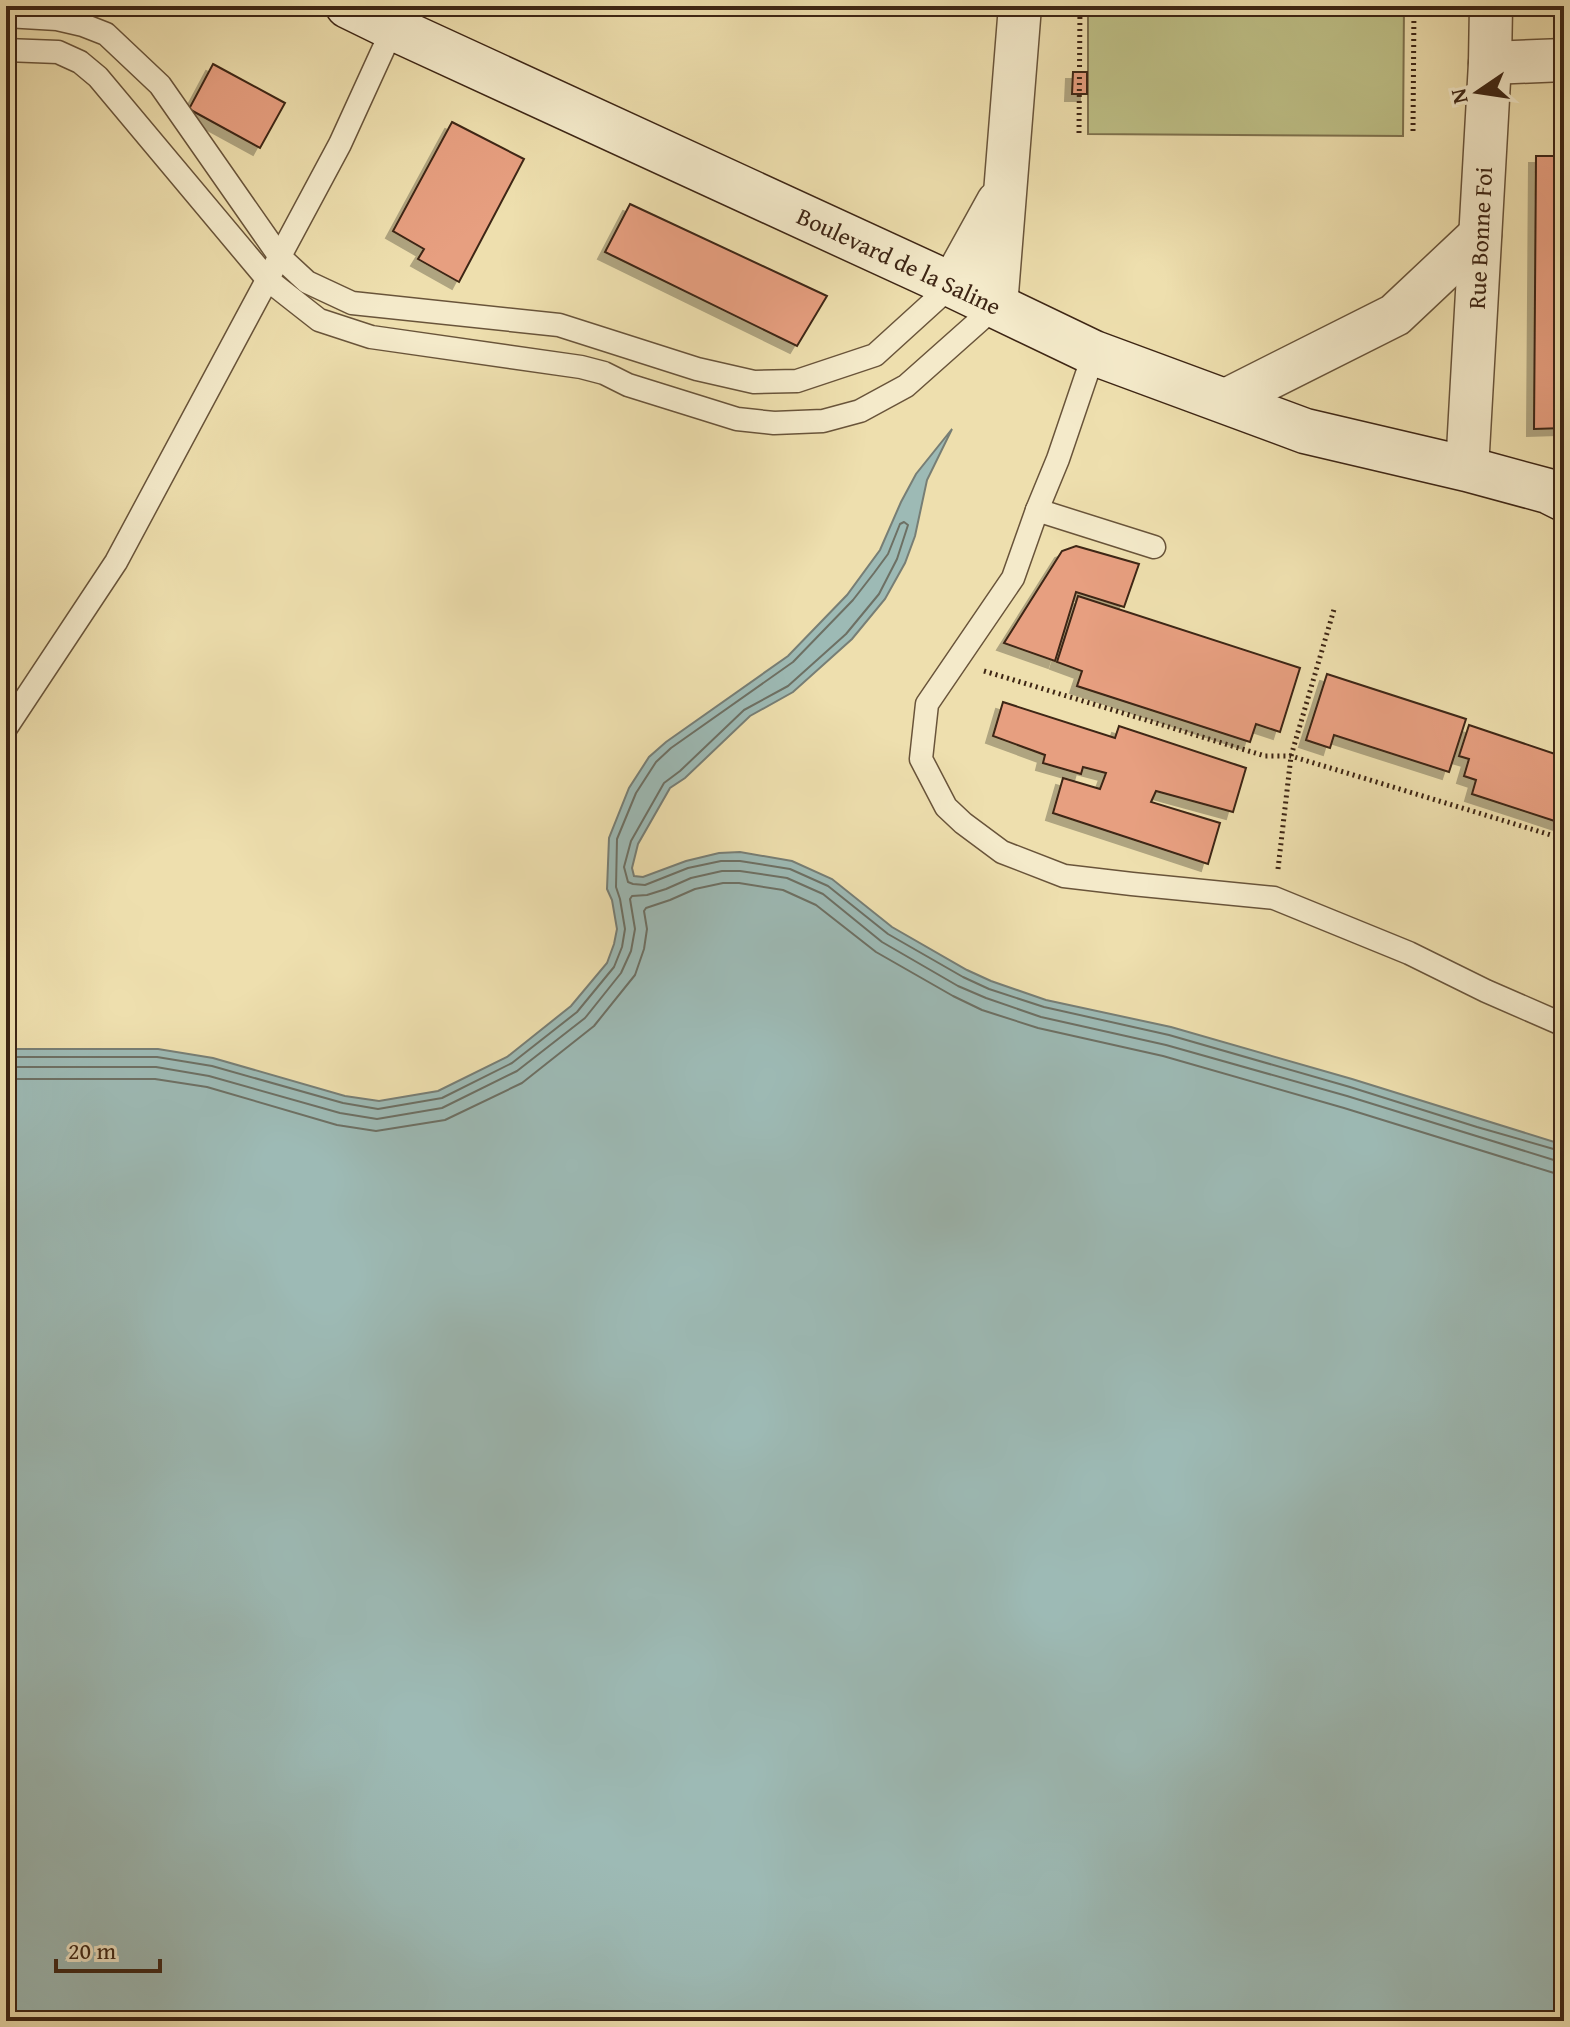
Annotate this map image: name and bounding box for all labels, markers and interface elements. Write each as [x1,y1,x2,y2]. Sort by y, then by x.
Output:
north arrow [1438,52,1518,132]
text: N [1441,85,1476,107]
street label: Rue Bonne Foi [1459,166,1501,310]
street label: Boulevard de la Saline [791,198,1007,324]
scale bar [56,1923,160,1973]
text: 20 m [68,1933,116,1968]

